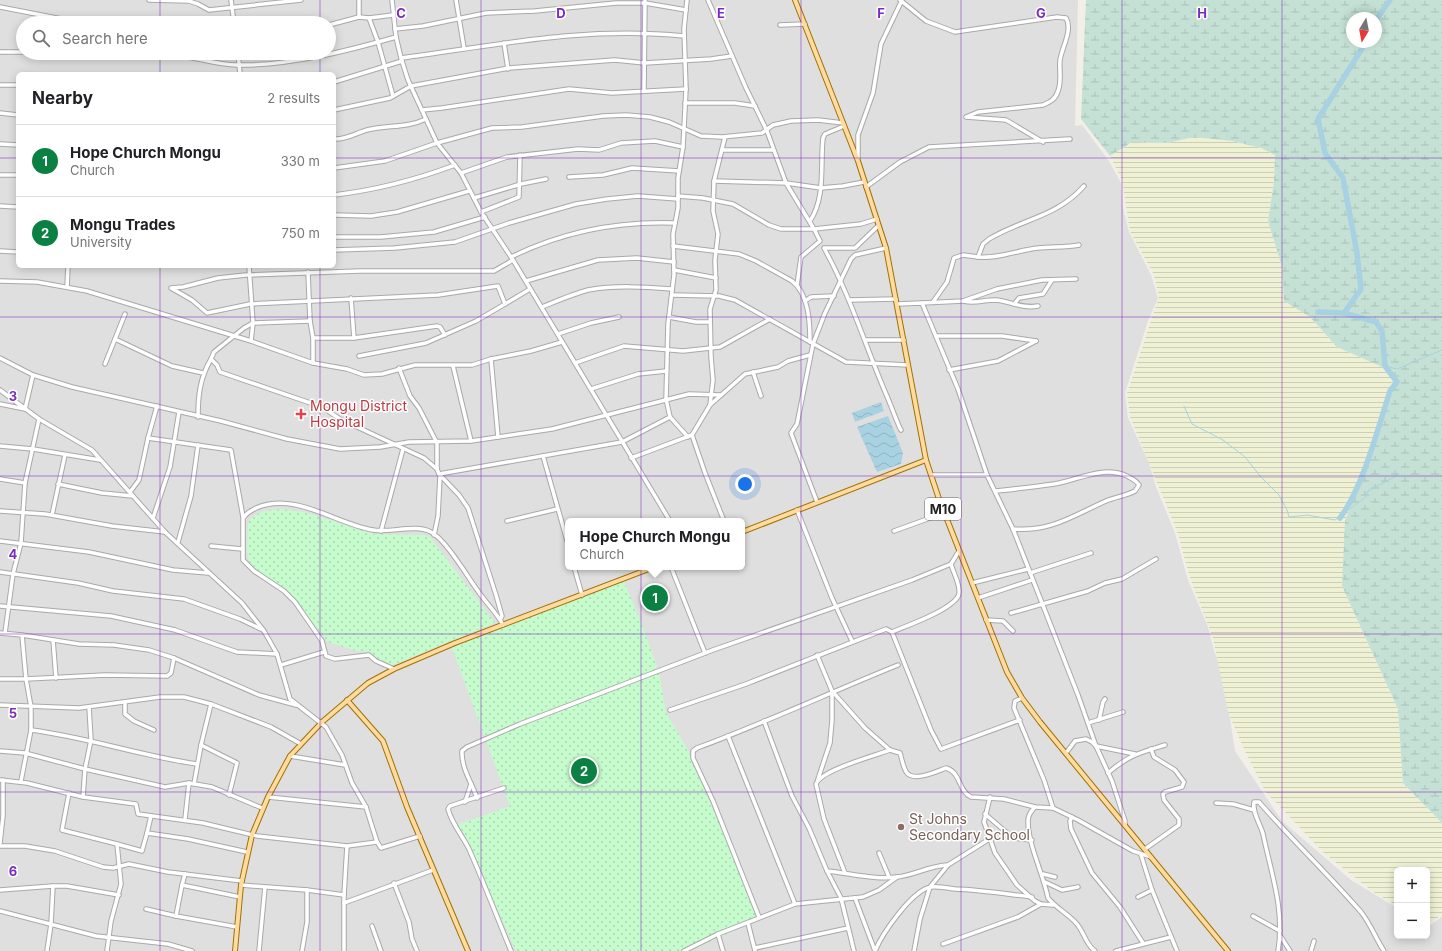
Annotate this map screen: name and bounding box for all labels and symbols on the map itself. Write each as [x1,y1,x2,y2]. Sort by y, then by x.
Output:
text: C [396,5,406,21]
text: D [556,5,566,21]
text: E [717,5,725,21]
text: F [877,5,885,21]
text: G [1036,5,1046,21]
text: H [1197,5,1207,21]
north arrow [1346,12,1382,48]
text: 3 [9,388,17,404]
place label: Mongu District Hospital [310,397,407,430]
marker: Mongu District Hospital [295,408,307,420]
your location [735,474,755,494]
road number: M10 [925,498,961,520]
text: 4 [9,546,18,562]
pin: 1 [642,583,668,613]
text: 5 [9,705,17,721]
pin: 2 [571,756,597,786]
place label: St Johns Secondary School [909,810,1030,843]
marker: St Johns Secondary School [896,822,906,832]
text: 6 [9,863,17,879]

